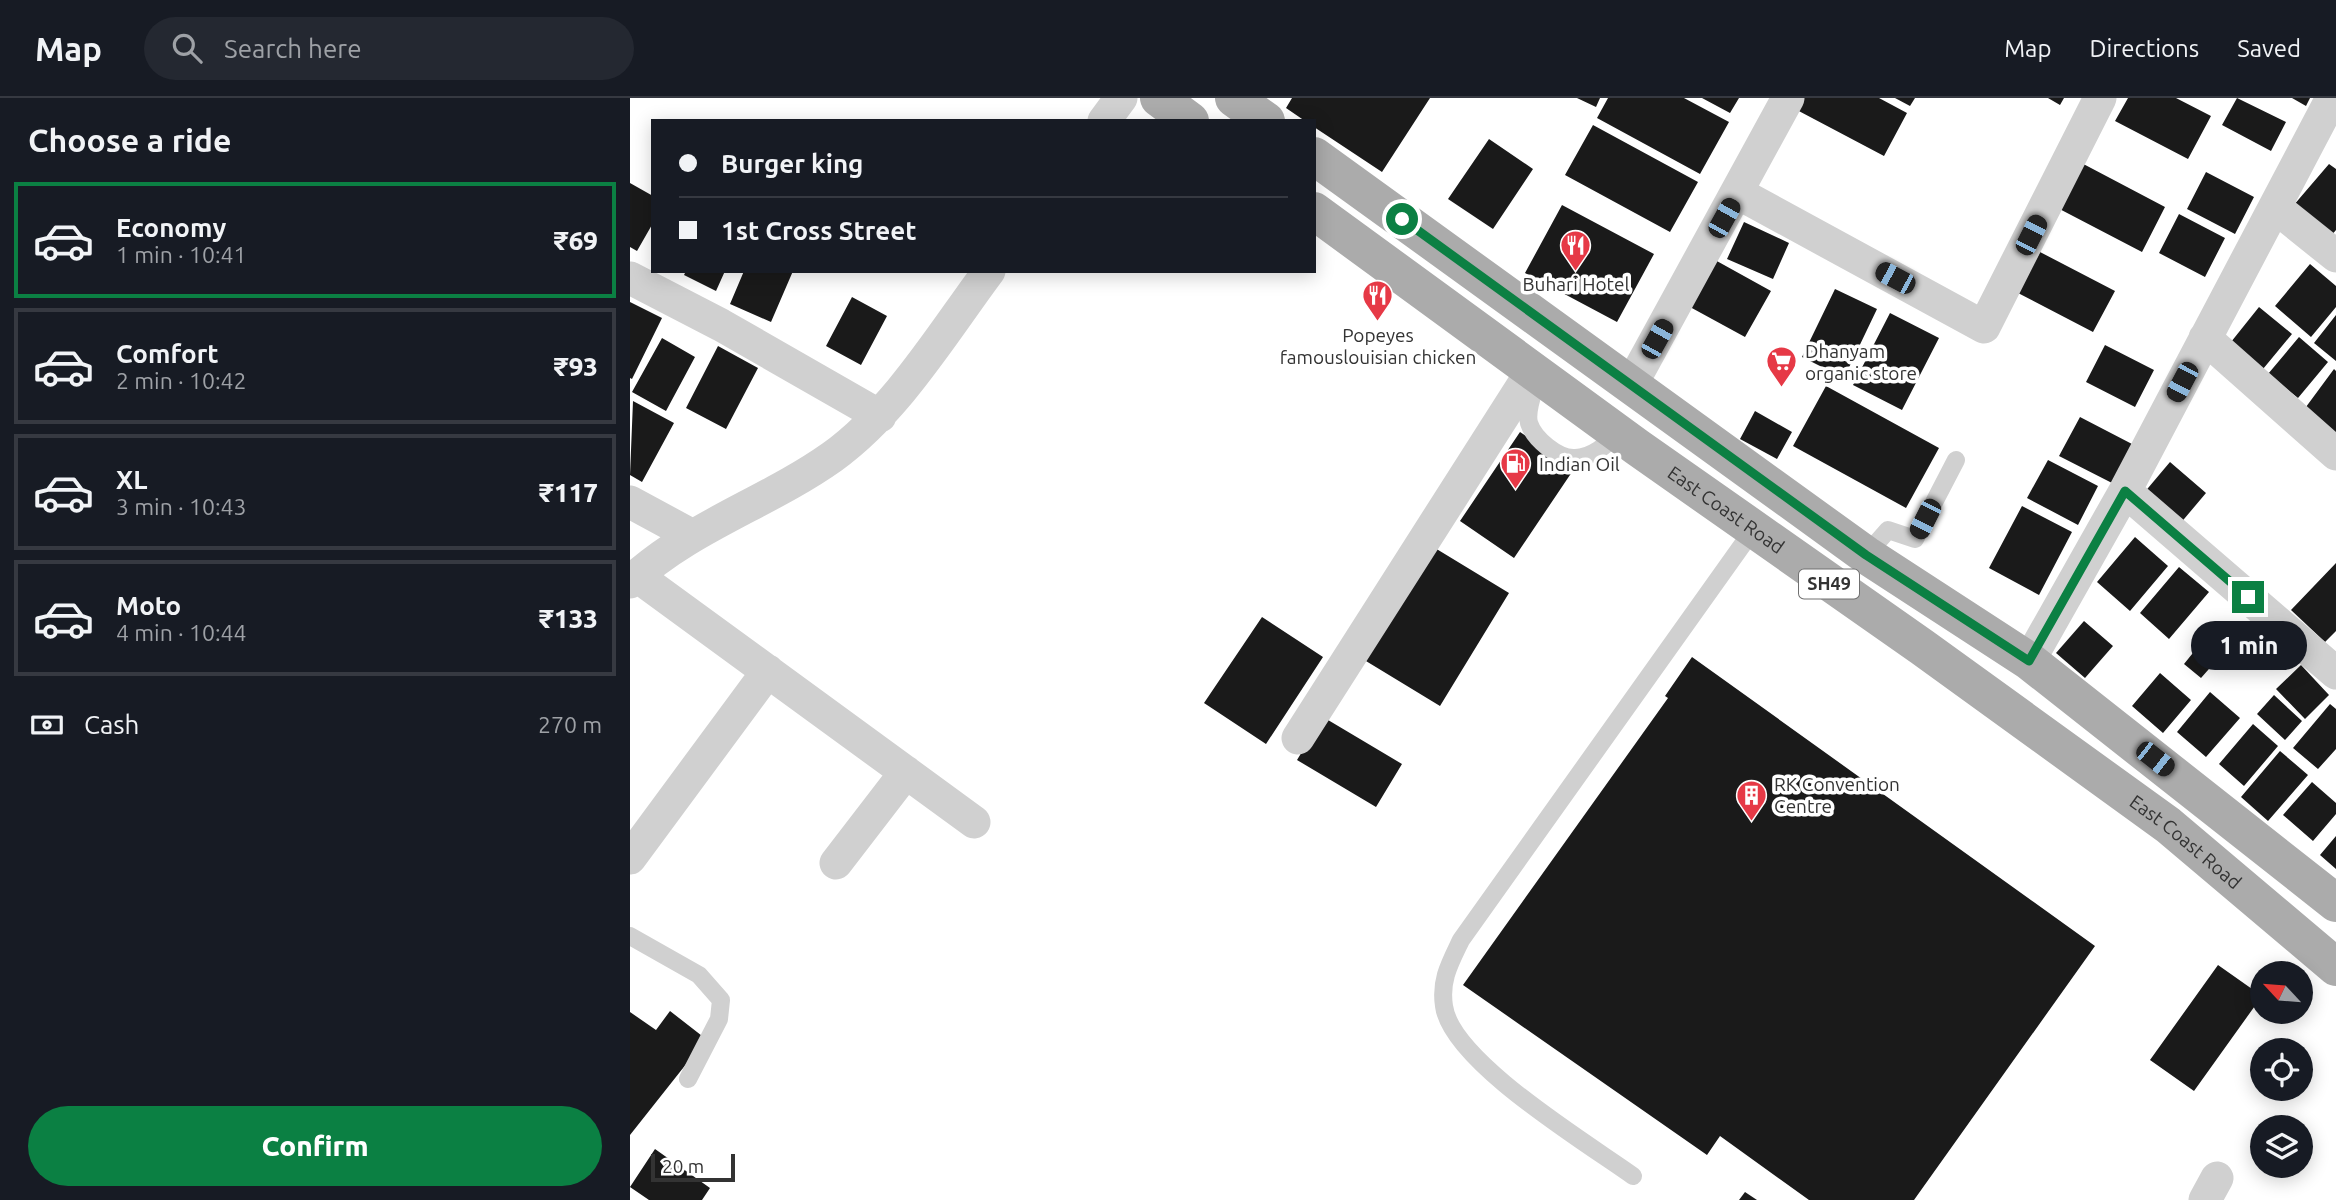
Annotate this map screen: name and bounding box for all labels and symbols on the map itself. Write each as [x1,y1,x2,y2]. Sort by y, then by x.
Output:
car [1705,195,1744,241]
route start [1386,203,1418,235]
car [2013,212,2050,258]
restaurant icon: Buhari Hotel [1559,228,1593,272]
car [1872,259,1919,297]
place label: Buhari Hotel [1523,273,1629,295]
restaurant icon: Popeyes famouslouisian chicken [1361,279,1395,323]
car [1638,316,1677,362]
place label: Popeyes famouslouisian chicken [1280,324,1476,368]
place label: Dhanyam organic store [1805,340,1917,384]
supermarket icon: Dhanyam organic store [1765,345,1799,389]
car [2163,359,2202,405]
fuel station icon: Indian Oil [1499,447,1533,491]
place label: Indian Oil [1539,453,1620,475]
street label: East Coast Road [1664,461,1789,558]
car [1907,496,1944,542]
road number: SH49 [1799,570,1859,598]
route end [2232,581,2264,613]
callout: 1 min [2190,622,2306,670]
car [2132,738,2179,780]
place label: RK Convention Centre [1774,773,1900,817]
building icon: RK Convention Centre [1734,778,1768,822]
street label: East Coast Road [2126,790,2246,893]
north arrow [2250,961,2314,1024]
scale bar [651,1151,735,1183]

